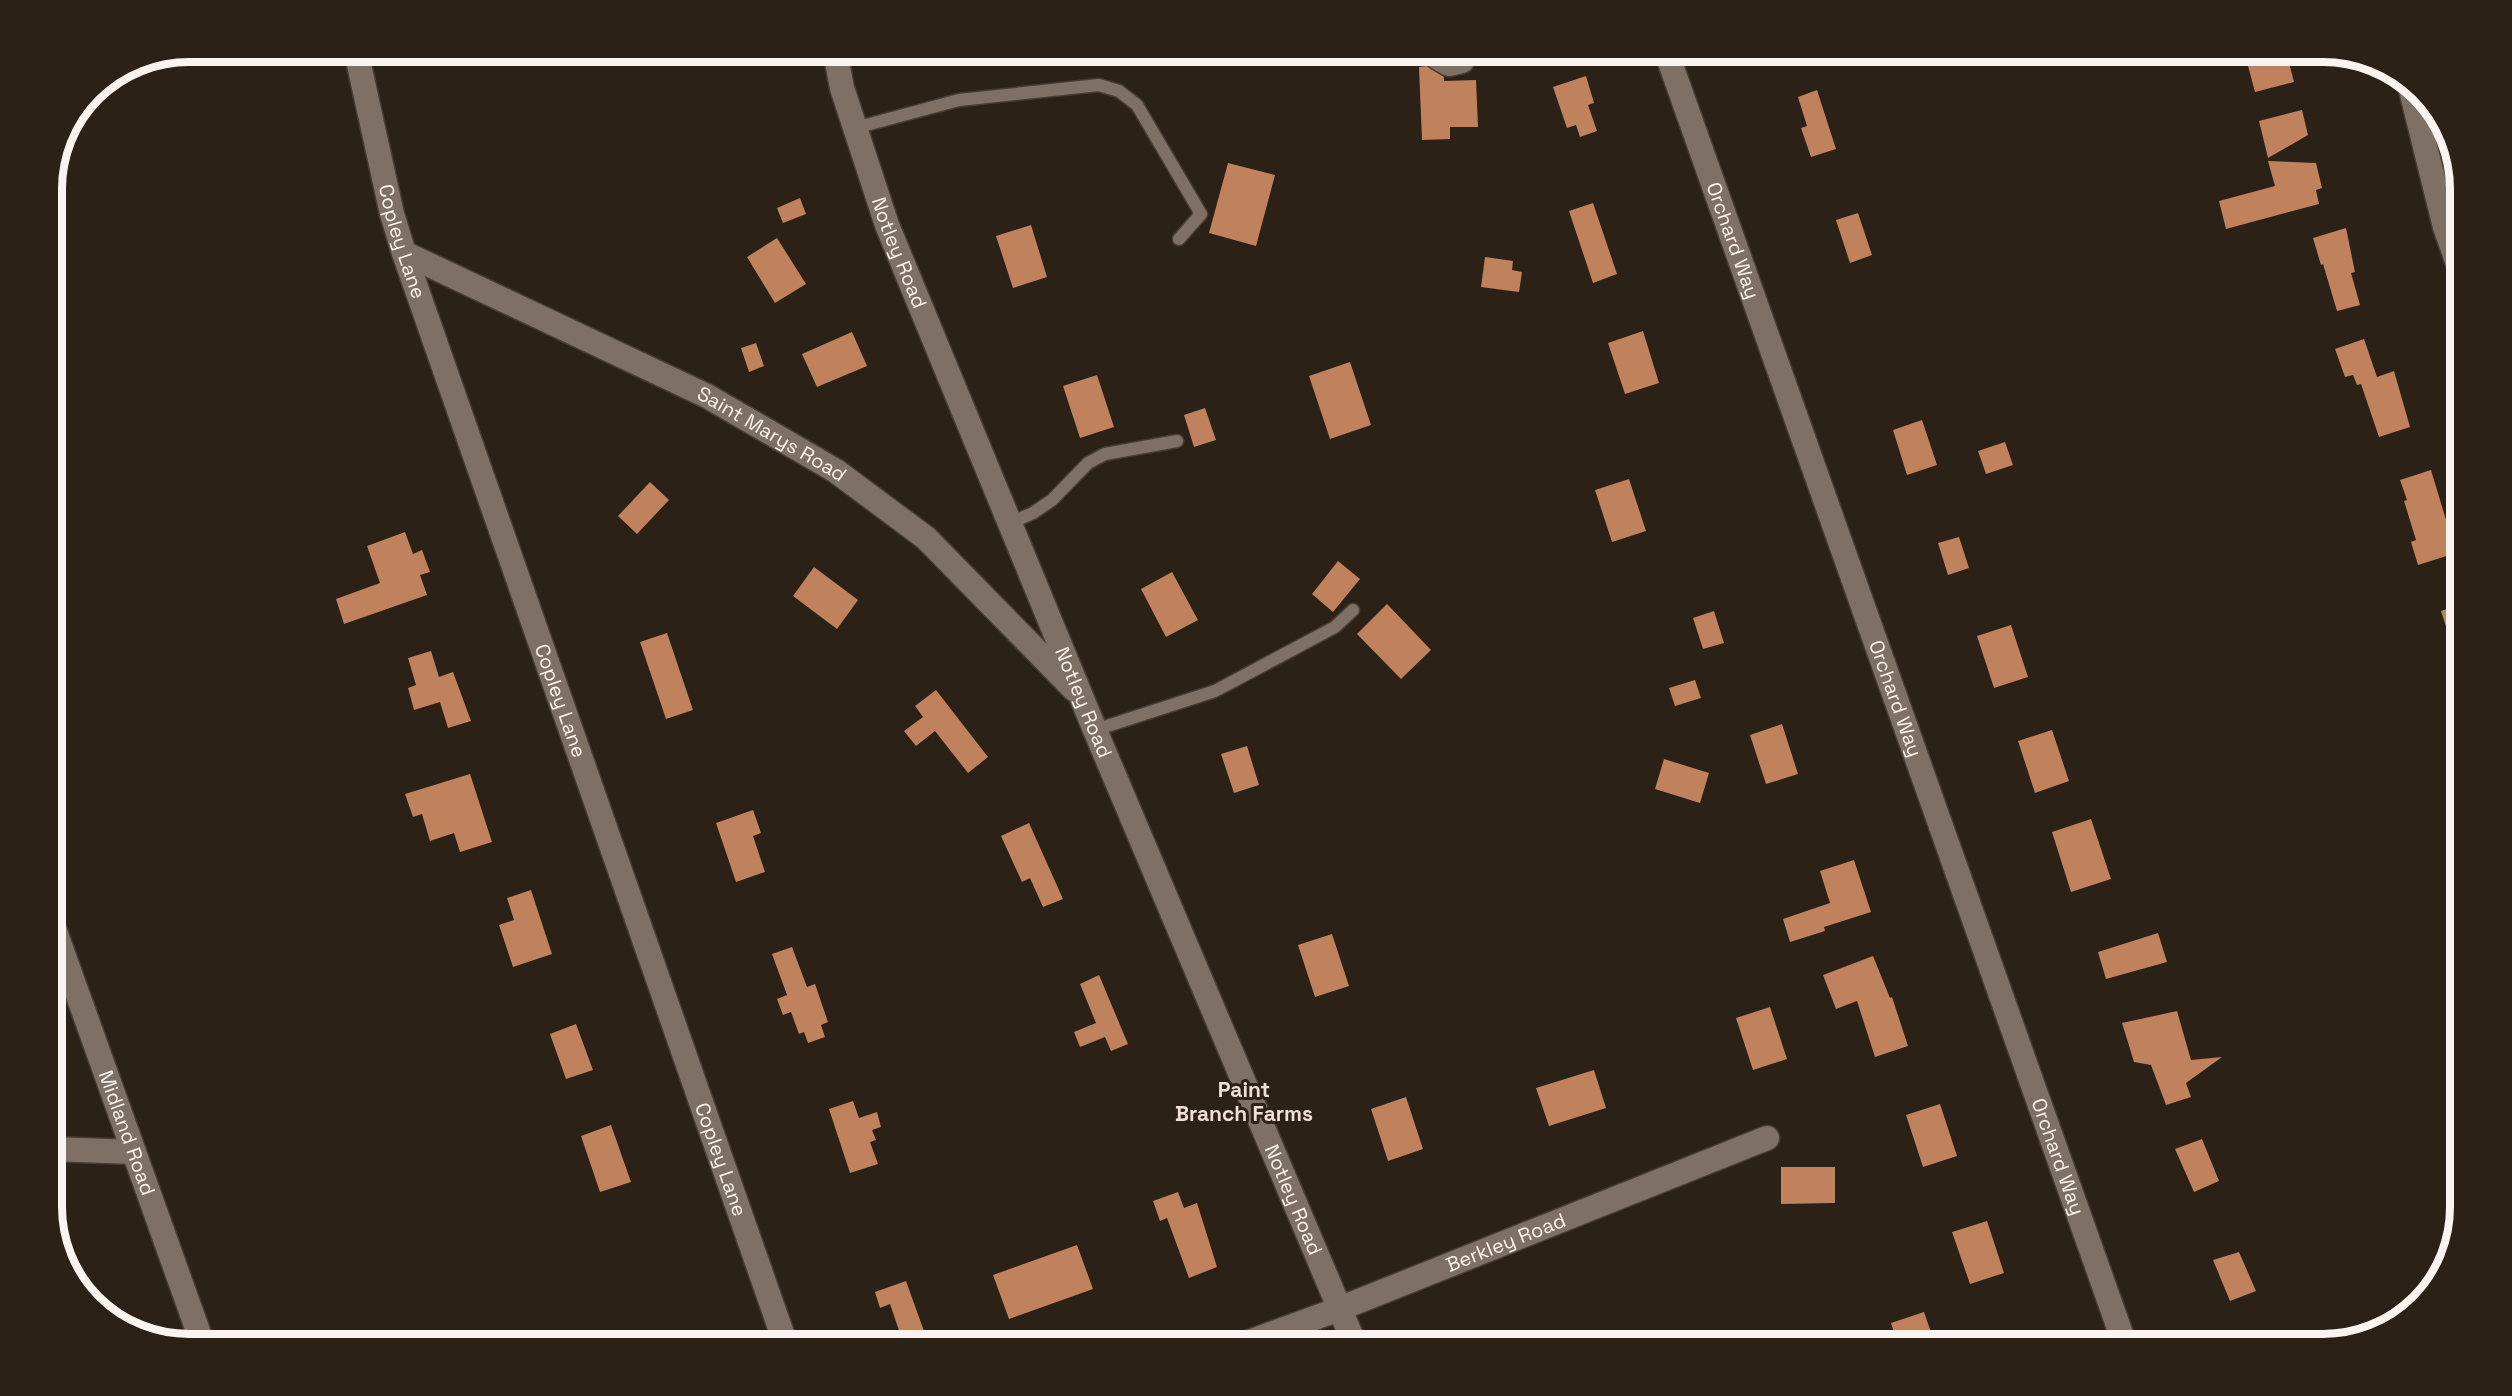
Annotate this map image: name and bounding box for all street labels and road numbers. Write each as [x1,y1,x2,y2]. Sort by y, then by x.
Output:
street label: Orchard Way [1701,179,1766,302]
street label: Copley Lane [373,182,432,302]
street label: Notley Road [866,194,933,312]
street label: Saint Marys Road [693,380,852,487]
street label: Orchard Way [1863,637,1928,760]
street label: Copley Lane [529,640,592,761]
street label: Notley Road [1049,643,1118,762]
street label: Midland Road [93,1067,161,1199]
street label: Orchard Way [2025,1095,2091,1218]
street label: Copley Lane [689,1099,753,1220]
street label: Notley Road [1259,1140,1328,1259]
street label: Berkley Road [1442,1207,1569,1278]

